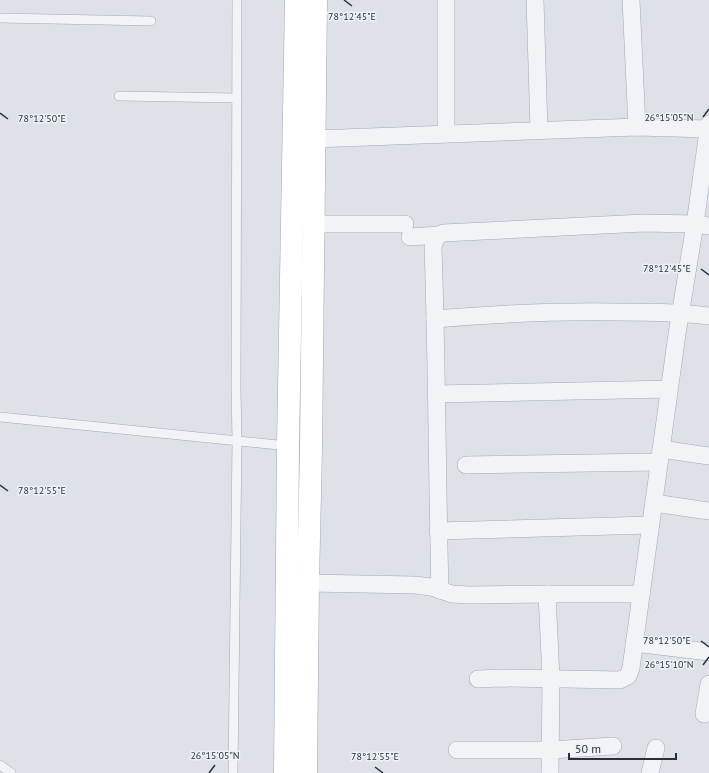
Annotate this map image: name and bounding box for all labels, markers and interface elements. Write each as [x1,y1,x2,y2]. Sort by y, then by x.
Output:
text: 78°12'45"E [328,10,376,23]
text: 26°15'05"N [644,111,694,124]
text: 78°12'50"E [18,112,66,125]
text: 78°12'45"E [643,262,691,275]
text: 78°12'55"E [18,484,66,497]
text: 78°12'50"E [643,634,691,647]
text: 26°15'10"N [644,658,694,671]
scale bar [569,735,676,761]
text: 50 m [575,741,601,756]
text: 26°15'05"N [190,749,240,762]
text: 78°12'55"E [351,750,399,763]

